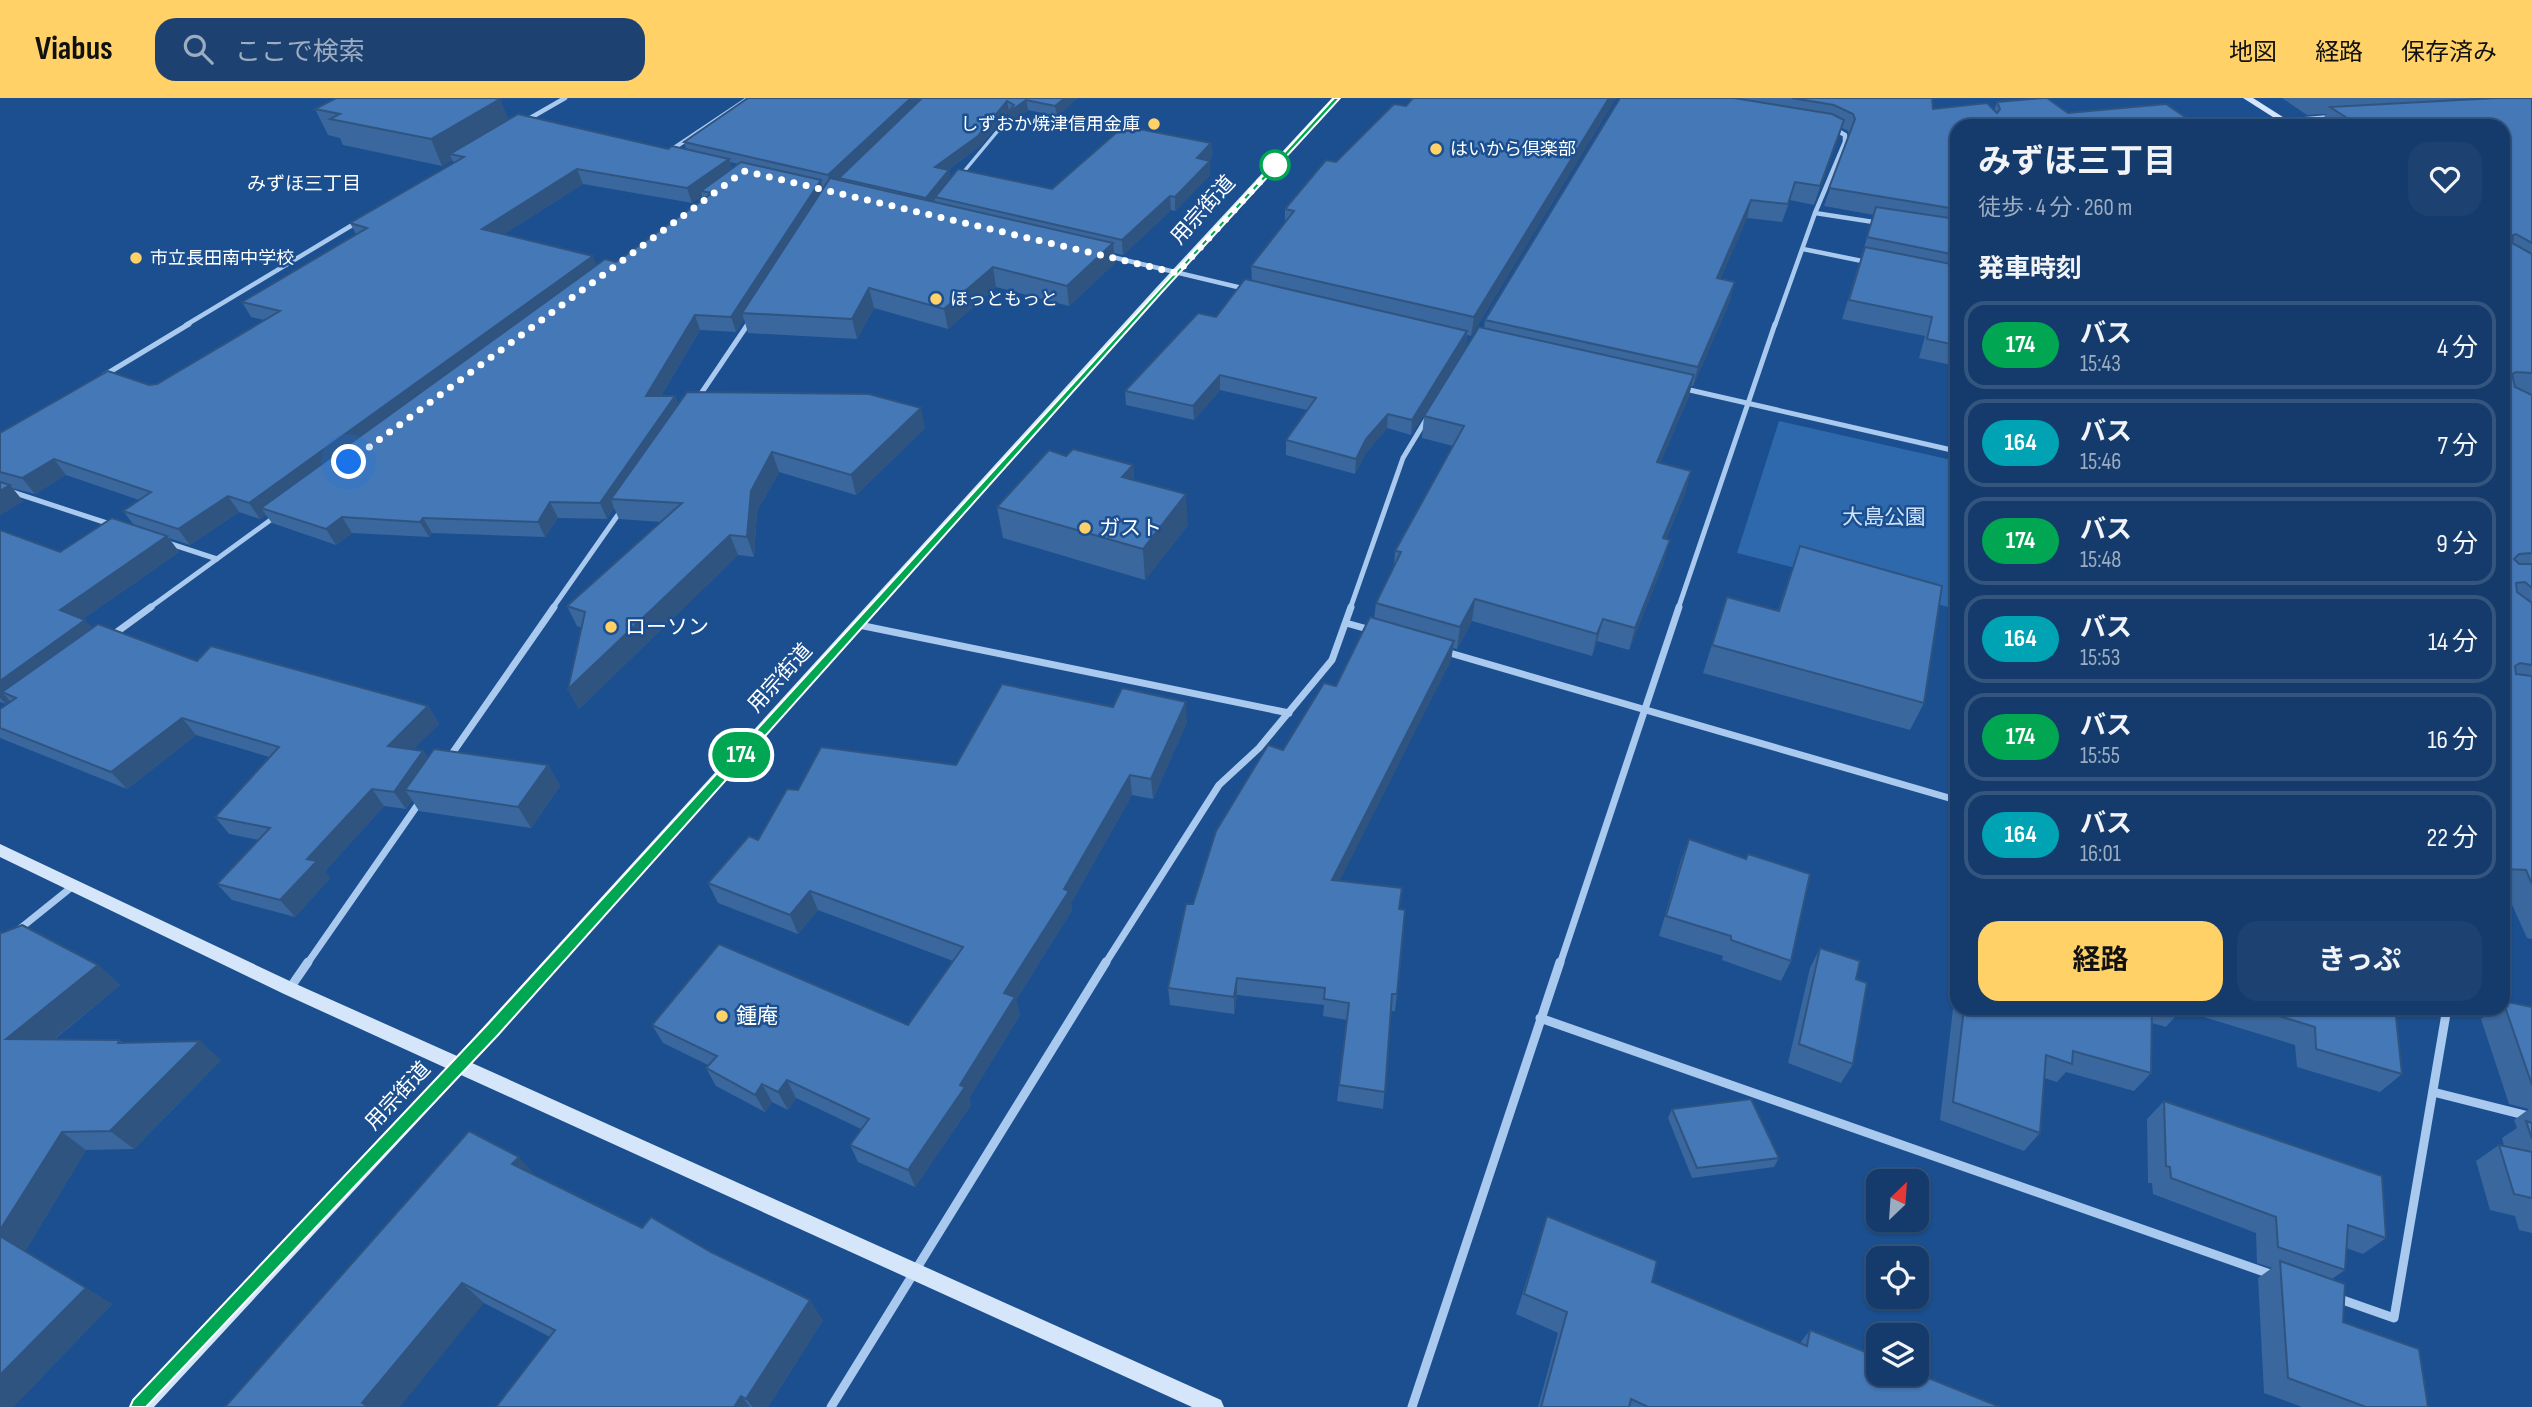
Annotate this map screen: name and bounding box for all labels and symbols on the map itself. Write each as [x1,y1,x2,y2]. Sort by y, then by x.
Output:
place label: しずおか焼津信用金庫 [960,114,1140,135]
marker: しずおか焼津信用金庫 [1146,116,1162,132]
place label: はいから倶楽部 [1450,139,1576,160]
marker: はいから倶楽部 [1428,141,1444,157]
unlabelled marker [1260,150,1290,180]
street label: 用宗街道 [1166,170,1240,250]
district label: みずほ三丁目 [247,173,361,196]
place label: 市立長田南中学校 [150,248,294,269]
marker: 市立長田南中学校 [128,250,144,266]
place label: ほっともっと [950,289,1058,310]
marker: ほっともっと [928,291,944,307]
your location [331,444,366,479]
park label: 大島公園 [1842,505,1926,530]
place label: ガスト [1099,516,1162,541]
marker: ガスト [1077,520,1093,536]
place label: ローソン [625,615,709,640]
marker: ローソン [603,619,619,635]
street label: 用宗街道 [743,638,817,718]
line badge: 174 [701,732,781,778]
place label: 鍾庵 [736,1004,778,1029]
marker: 鍾庵 [714,1008,730,1024]
street label: 用宗街道 [360,1057,436,1135]
north arrow [1866,1169,1928,1232]

